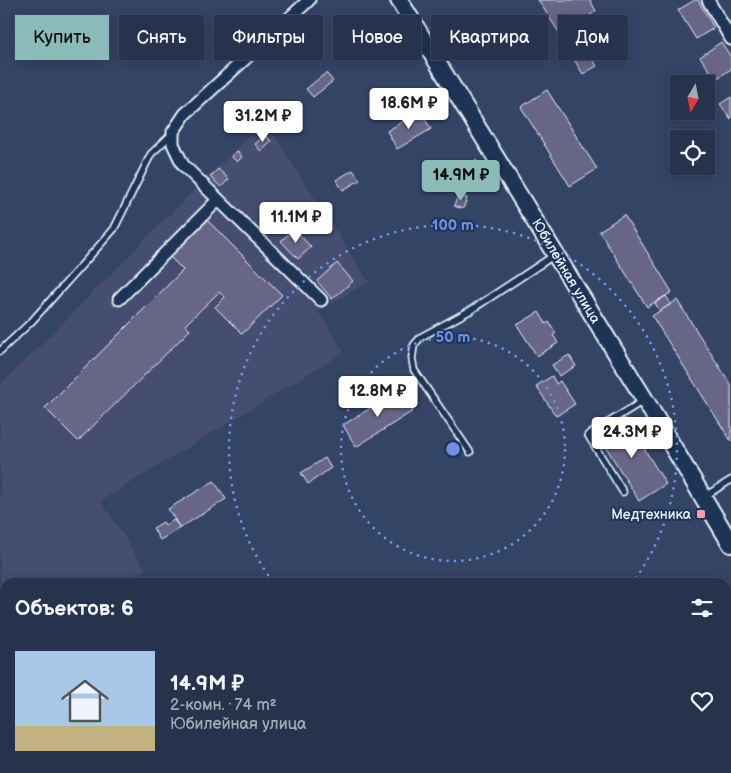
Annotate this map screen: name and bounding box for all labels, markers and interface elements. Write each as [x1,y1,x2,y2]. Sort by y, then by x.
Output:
chip: Купить [15,15,109,60]
chip: Снять [119,15,204,60]
chip: Фильтры [214,15,323,60]
chip: Новое [333,15,421,60]
chip: Квартира [431,15,548,60]
chip: Дом [558,15,628,60]
north arrow [670,75,715,120]
map controls [670,75,715,175]
pin: 18.6M ₽ [363,88,455,130]
text: 18.6M ₽ [381,94,438,113]
pin: 31.2M ₽ [217,100,309,143]
text: 31.2M ₽ [235,107,291,126]
button: locate [670,130,715,175]
pin: 14.9M ₽ [415,160,507,202]
text: 14.9M ₽ [433,166,489,185]
pin: 11.1M ₽ [250,202,342,244]
text: 11.1M ₽ [270,208,322,227]
street label: Юбилейная улица [528,215,604,327]
text: 100 m [432,216,474,235]
text: 50 m [436,328,471,347]
pin: 12.8M ₽ [332,376,424,418]
text: 12.8M ₽ [350,382,406,401]
pin: 24.3M ₽ [586,416,678,459]
text: 24.3M ₽ [603,423,661,442]
centre of rings [444,440,462,458]
place label: Медтехника [611,506,692,523]
marker: Медтехника [695,508,707,520]
icon: filters [688,594,716,622]
text: Объектов: 6 [15,596,134,621]
icon: home [55,671,115,731]
text: 14.9M ₽ [170,671,244,696]
icon: heart [688,687,716,715]
text: 2-комн. · 74 m² [170,696,277,715]
text: Юбилейная улица [170,715,307,734]

